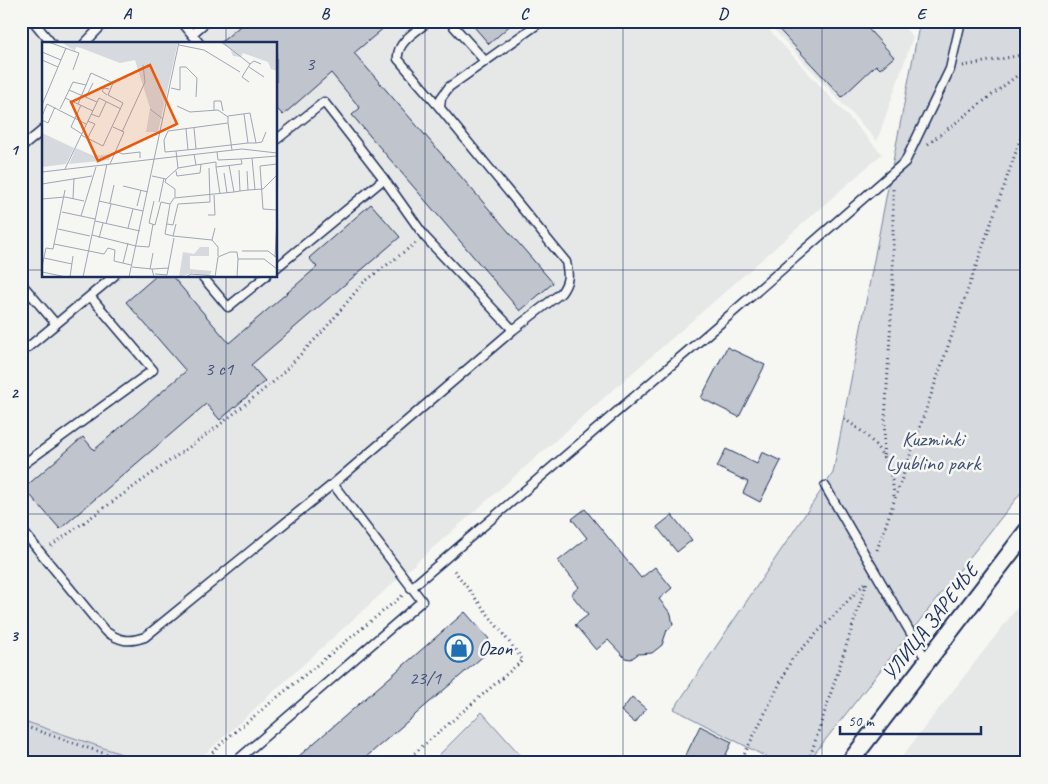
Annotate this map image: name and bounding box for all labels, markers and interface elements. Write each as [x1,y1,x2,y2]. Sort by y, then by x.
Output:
text: A [123,4,133,24]
text: B [321,4,331,24]
text: C [520,4,530,24]
text: D [718,4,729,24]
text: E [917,4,928,24]
inset map [42,42,278,278]
house number: 3 [306,52,316,76]
text: 1 [10,140,19,160]
house number: 3 с1 [205,357,235,381]
text: 2 [10,383,19,403]
park label: Kuzminki Lyublino park [886,426,982,476]
street label: УЛИЦА ЗАРЕЧЬЕ [876,556,985,686]
text: 3 [10,626,19,646]
shop icon: Ozon [444,633,474,663]
place label: Ozon [478,635,513,661]
house number: 23/1 [409,666,442,690]
scale bar [840,704,982,736]
text: 50 m [848,712,875,731]

